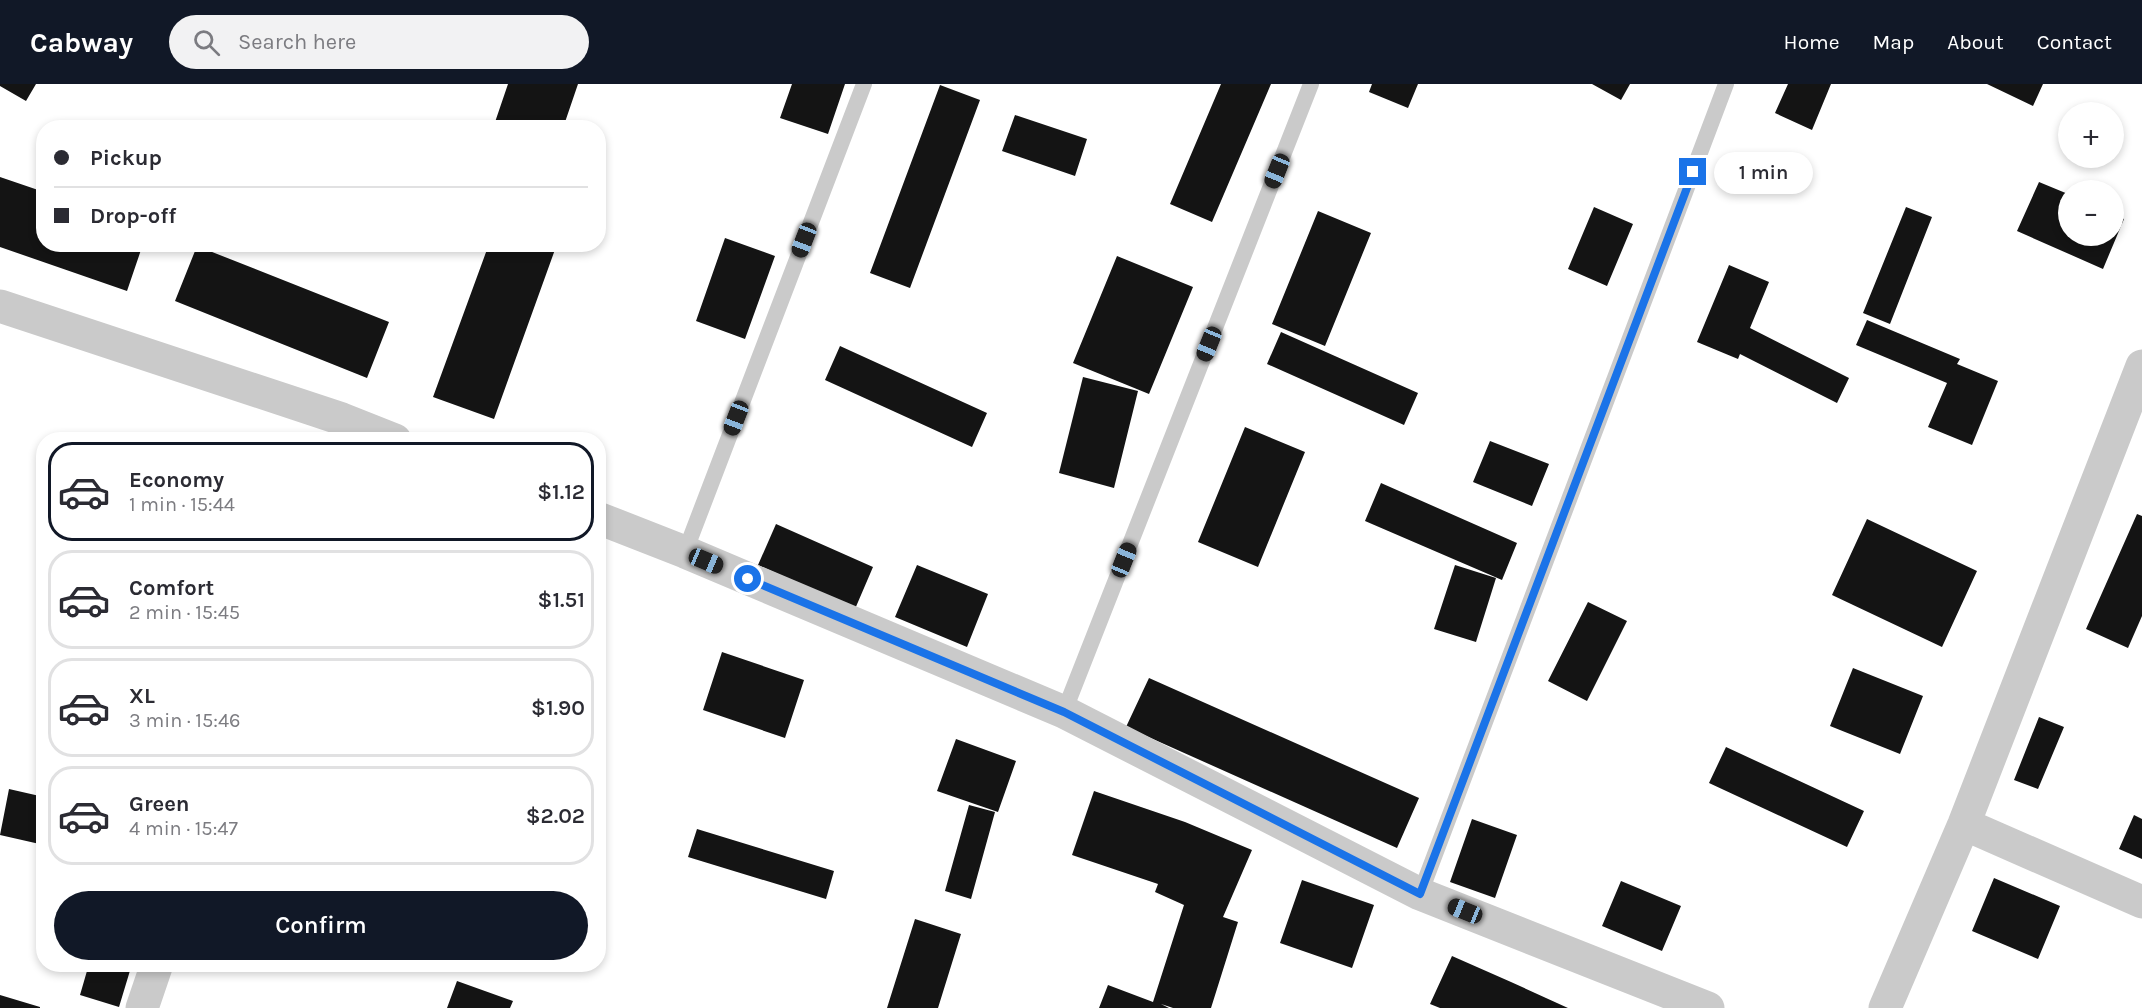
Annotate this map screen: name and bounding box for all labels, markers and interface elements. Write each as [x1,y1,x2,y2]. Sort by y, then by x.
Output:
search box [169,15,589,69]
text: Cabway [30,26,133,59]
icon: search [190,26,223,59]
text: Search here [238,29,356,55]
text: Home [1784,30,1840,54]
text: Map [1873,30,1914,54]
text: About [1947,30,2004,54]
text: Contact [2037,30,2112,54]
map controls [2058,102,2124,246]
button: + [2058,102,2124,168]
text: Pickup [90,145,162,171]
car [1262,151,1292,191]
callout: 1 min [1714,151,1813,193]
route end [1679,158,1706,185]
text: 1 min [1739,161,1788,184]
button: − [2058,180,2124,246]
text: Drop-off [90,203,176,229]
car [789,220,819,260]
car [1194,324,1224,364]
car [721,398,751,438]
icon: car [57,465,111,519]
text: Economy [129,467,224,493]
text: $1.12 [537,479,585,505]
text: 1 min · 15:44 [129,493,235,516]
car [1109,540,1139,580]
car [686,546,726,576]
route start [734,565,761,592]
icon: car [57,573,111,627]
text: Comfort [129,575,214,601]
text: $1.51 [538,587,585,613]
text: 2 min · 15:45 [129,601,240,624]
icon: car [57,681,111,735]
text: XL [129,683,155,709]
text: $1.90 [531,695,585,721]
text: 3 min · 15:46 [129,709,241,732]
icon: car [57,789,111,843]
text: Green [129,791,190,817]
text: $2.02 [526,803,585,829]
text: 4 min · 15:47 [129,817,238,840]
button: Confirm [54,891,588,960]
car [1445,896,1485,926]

